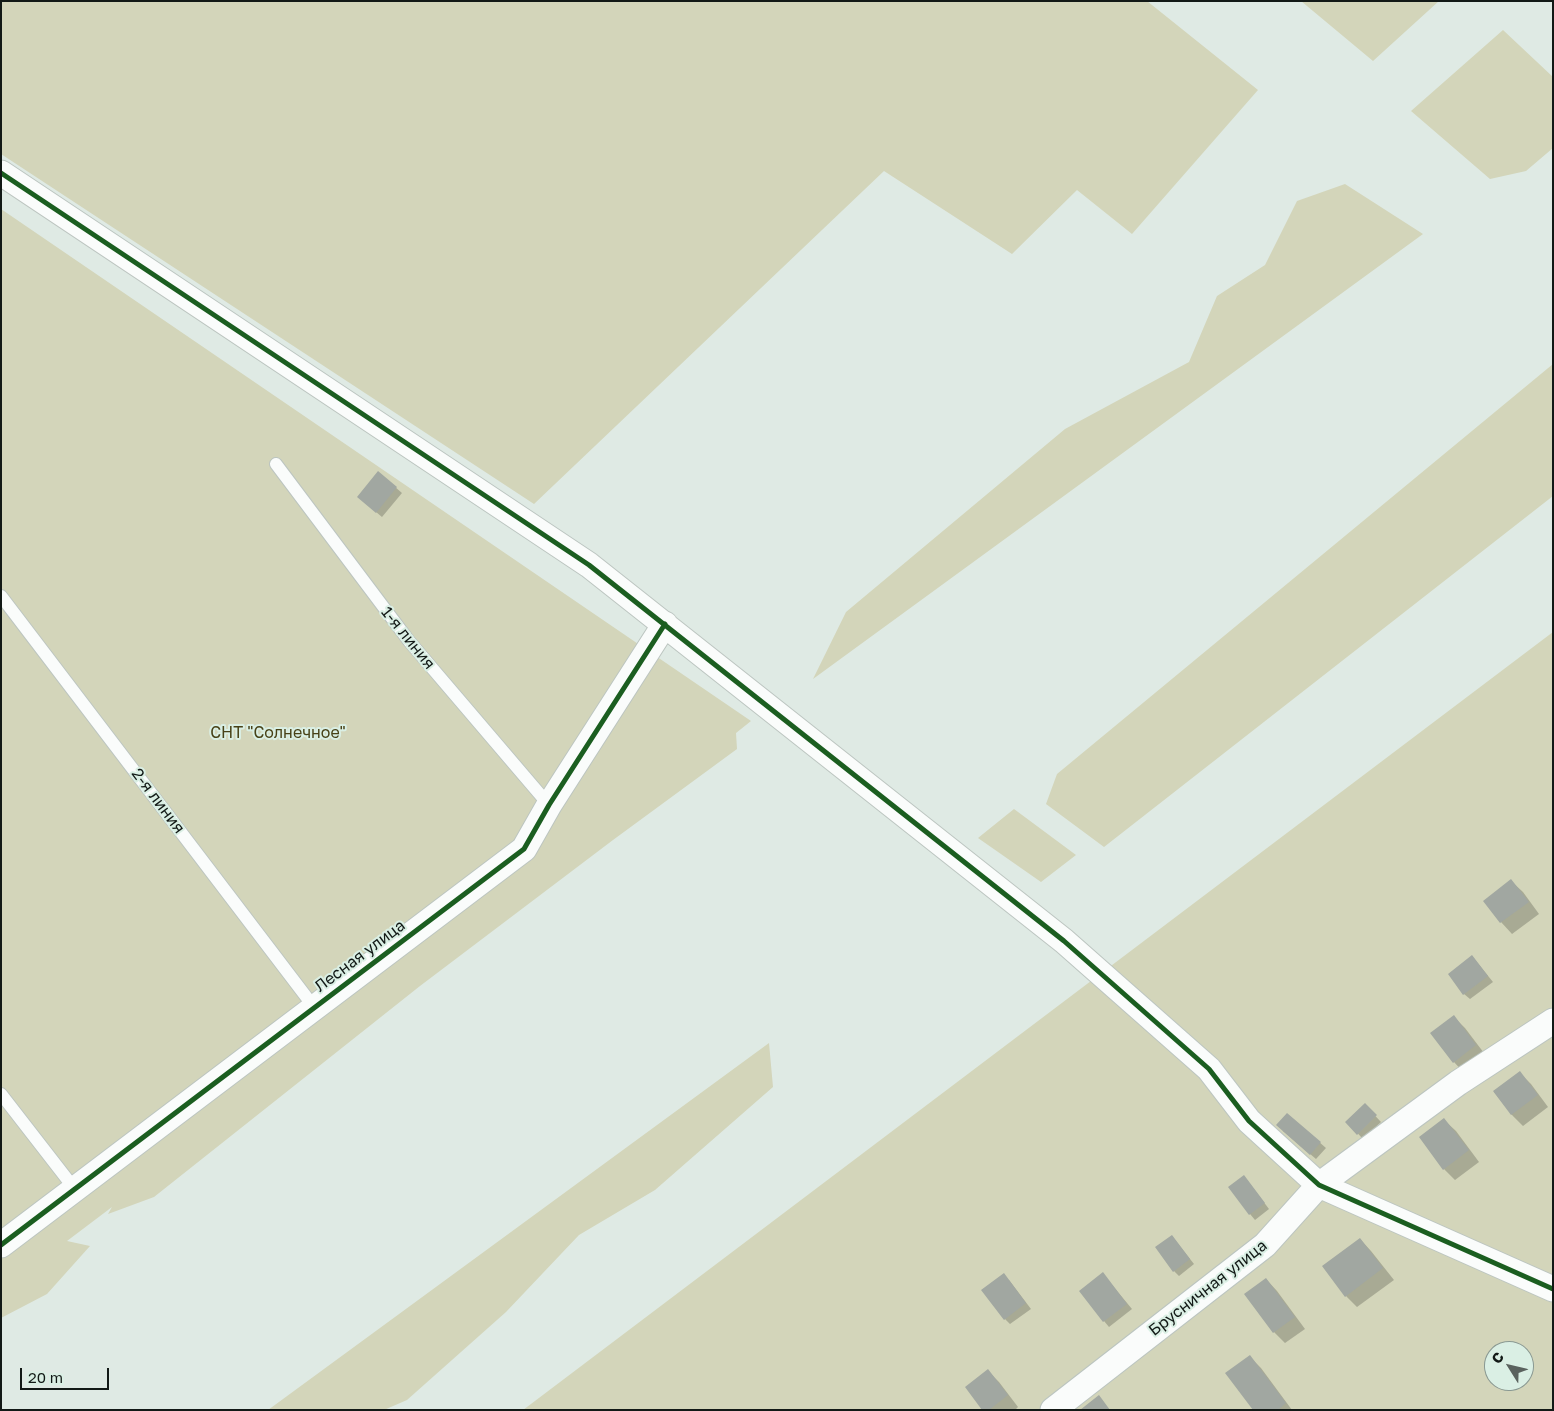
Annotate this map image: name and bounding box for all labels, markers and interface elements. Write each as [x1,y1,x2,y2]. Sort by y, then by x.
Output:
street label: 1-я линия [377,603,439,673]
park label: СНТ "Солнечное" [210,723,346,743]
street label: 2-я линия [127,765,189,837]
street label: Лесная улица [311,916,409,996]
street label: Брусничная улица [1145,1236,1271,1340]
north arrow [1484,1341,1534,1391]
text: С [1487,1348,1507,1367]
scale bar [22,1358,111,1390]
text: 20 m [28,1368,63,1386]

